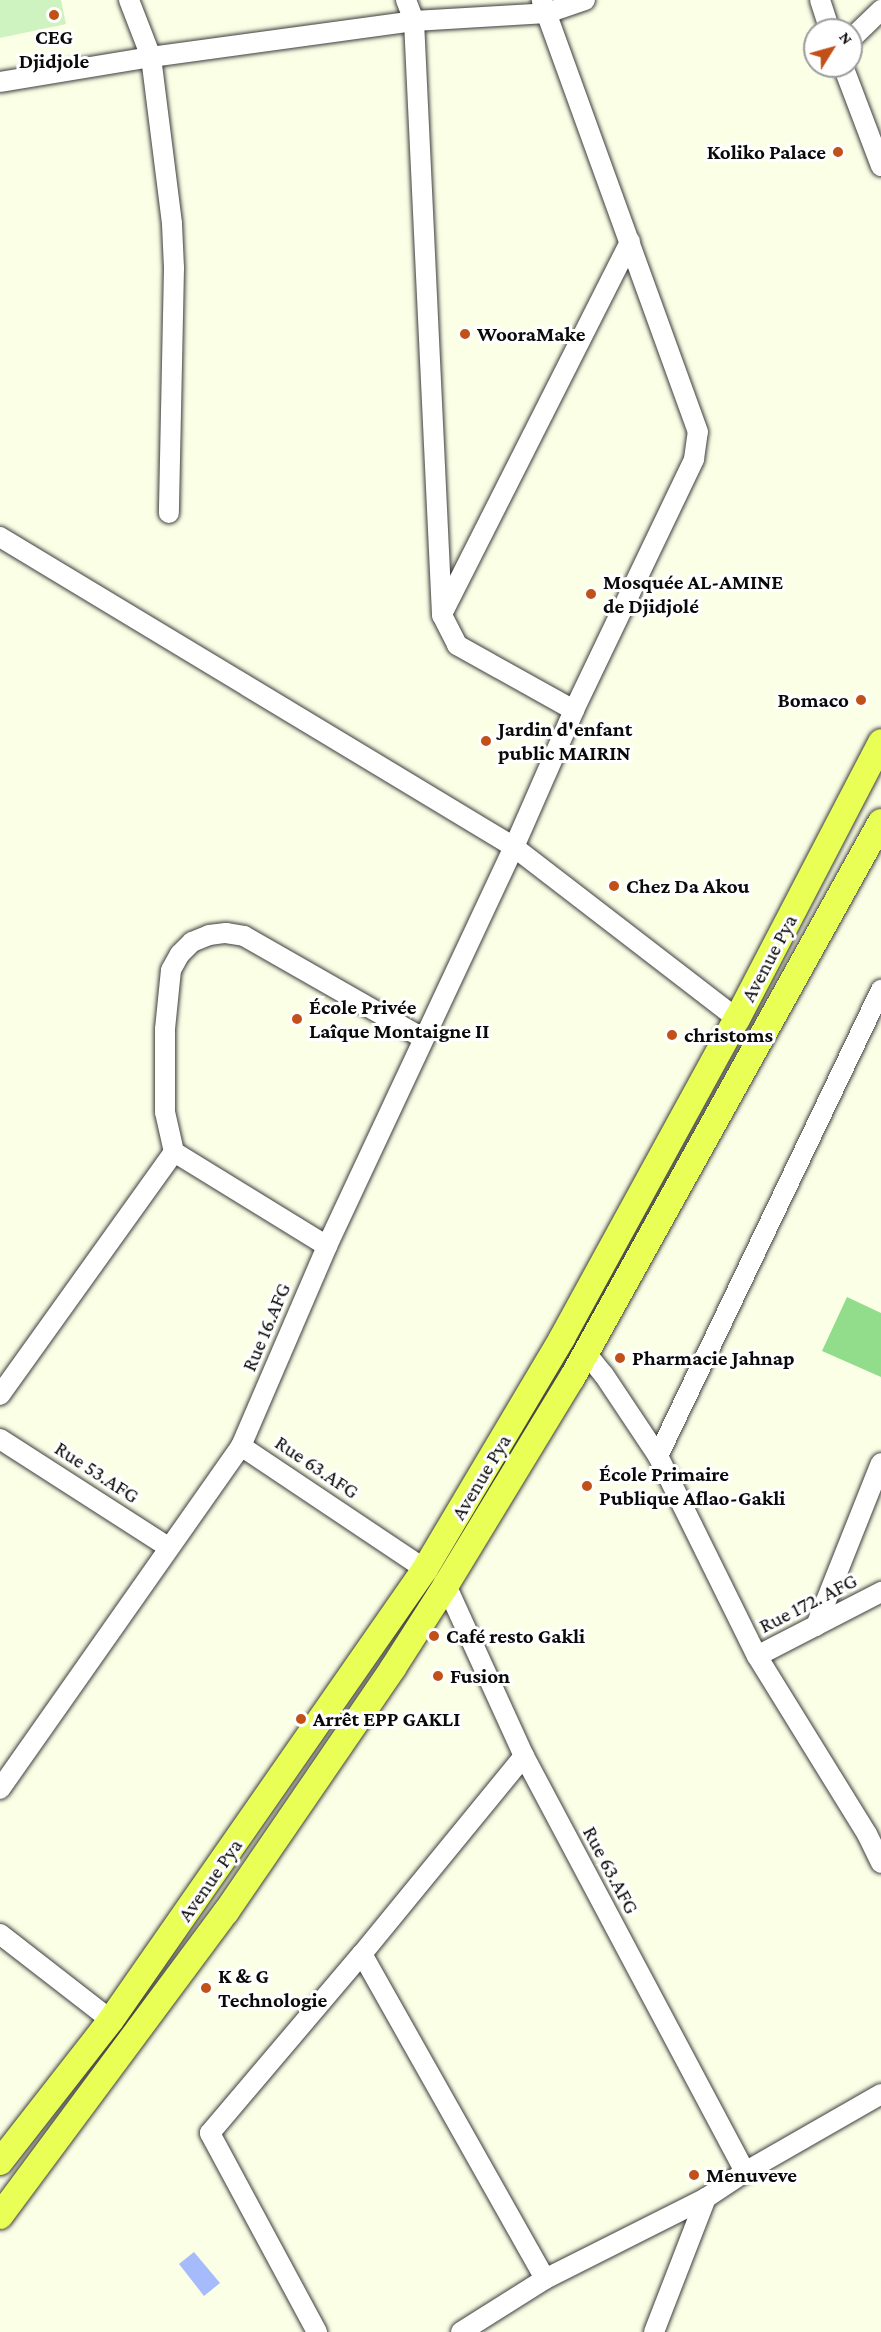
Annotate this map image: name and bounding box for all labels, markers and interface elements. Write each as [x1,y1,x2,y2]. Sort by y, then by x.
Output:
marker: CEG Djidjole [47,8,61,22]
north arrow [803,18,863,78]
place label: CEG Djidjole [19,24,89,74]
text: N [836,29,856,48]
place label: Koliko Palace [707,139,826,165]
marker: Koliko Palace [831,145,845,159]
place label: WooraMake [477,321,585,347]
marker: WooraMake [458,327,472,341]
place label: Mosquée AL-AMINE de Djidjolé [603,569,783,619]
marker: Mosquée AL-AMINE de Djidjolé [584,587,598,601]
place label: Bomaco [777,687,849,713]
marker: Bomaco [854,693,868,707]
place label: Jardin d'enfant public MAIRIN [498,716,632,766]
marker: Jardin d'enfant public MAIRIN [479,734,493,748]
place label: Chez Da Akou [626,873,750,899]
marker: Chez Da Akou [607,879,621,893]
street label: Avenue Pya [735,910,803,1006]
place label: École Privée Laîque Montaigne II [309,994,489,1044]
marker: École Privée Laîque Montaigne II [290,1012,304,1026]
place label: christoms [684,1022,773,1048]
marker: christoms [665,1028,679,1042]
street label: Rue 16.AFG [236,1279,296,1375]
place label: Pharmacie Jahnap [632,1345,795,1371]
marker: Pharmacie Jahnap [613,1351,627,1365]
street label: Rue 63.AFG [270,1430,364,1504]
street label: Avenue Pya [446,1430,516,1524]
street label: Rue 53.AFG [50,1435,144,1509]
place label: École Primaire Publique Aflao-Gakli [599,1461,785,1511]
marker: École Primaire Publique Aflao-Gakli [580,1479,594,1493]
street label: Rue 172. AFG [755,1568,861,1638]
place label: Café resto Gakli [446,1623,585,1649]
marker: Café resto Gakli [427,1629,441,1643]
place label: Fusion [450,1663,510,1689]
marker: Fusion [431,1669,445,1683]
place label: Arrêt EPP GAKLI [313,1706,460,1732]
marker: Arrêt EPP GAKLI [294,1712,308,1726]
street label: Rue 63.AFG [577,1822,645,1918]
street label: Avenue Pya [172,1834,248,1926]
place label: K & G Technologie [218,1963,327,2013]
marker: K & G Technologie [199,1981,213,1995]
place label: Menuveve [706,2162,797,2188]
marker: Menuveve [687,2168,701,2182]

